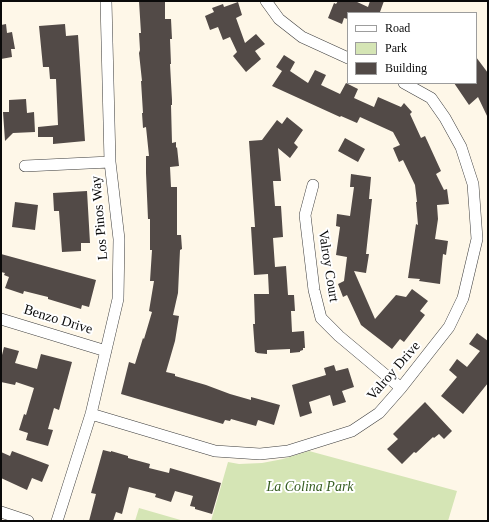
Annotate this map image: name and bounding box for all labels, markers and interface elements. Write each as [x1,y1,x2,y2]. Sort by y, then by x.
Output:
legend [347,12,477,84]
text: Road [385,21,410,35]
text: Park [385,41,407,55]
text: Building [385,61,427,75]
street label: Los Pinos Way [88,175,112,261]
street label: Valroy Court [314,229,342,303]
street label: Benzo Drive [22,302,94,338]
street label: Valroy Drive [364,338,424,404]
park label: La Colina Park [266,479,354,495]

